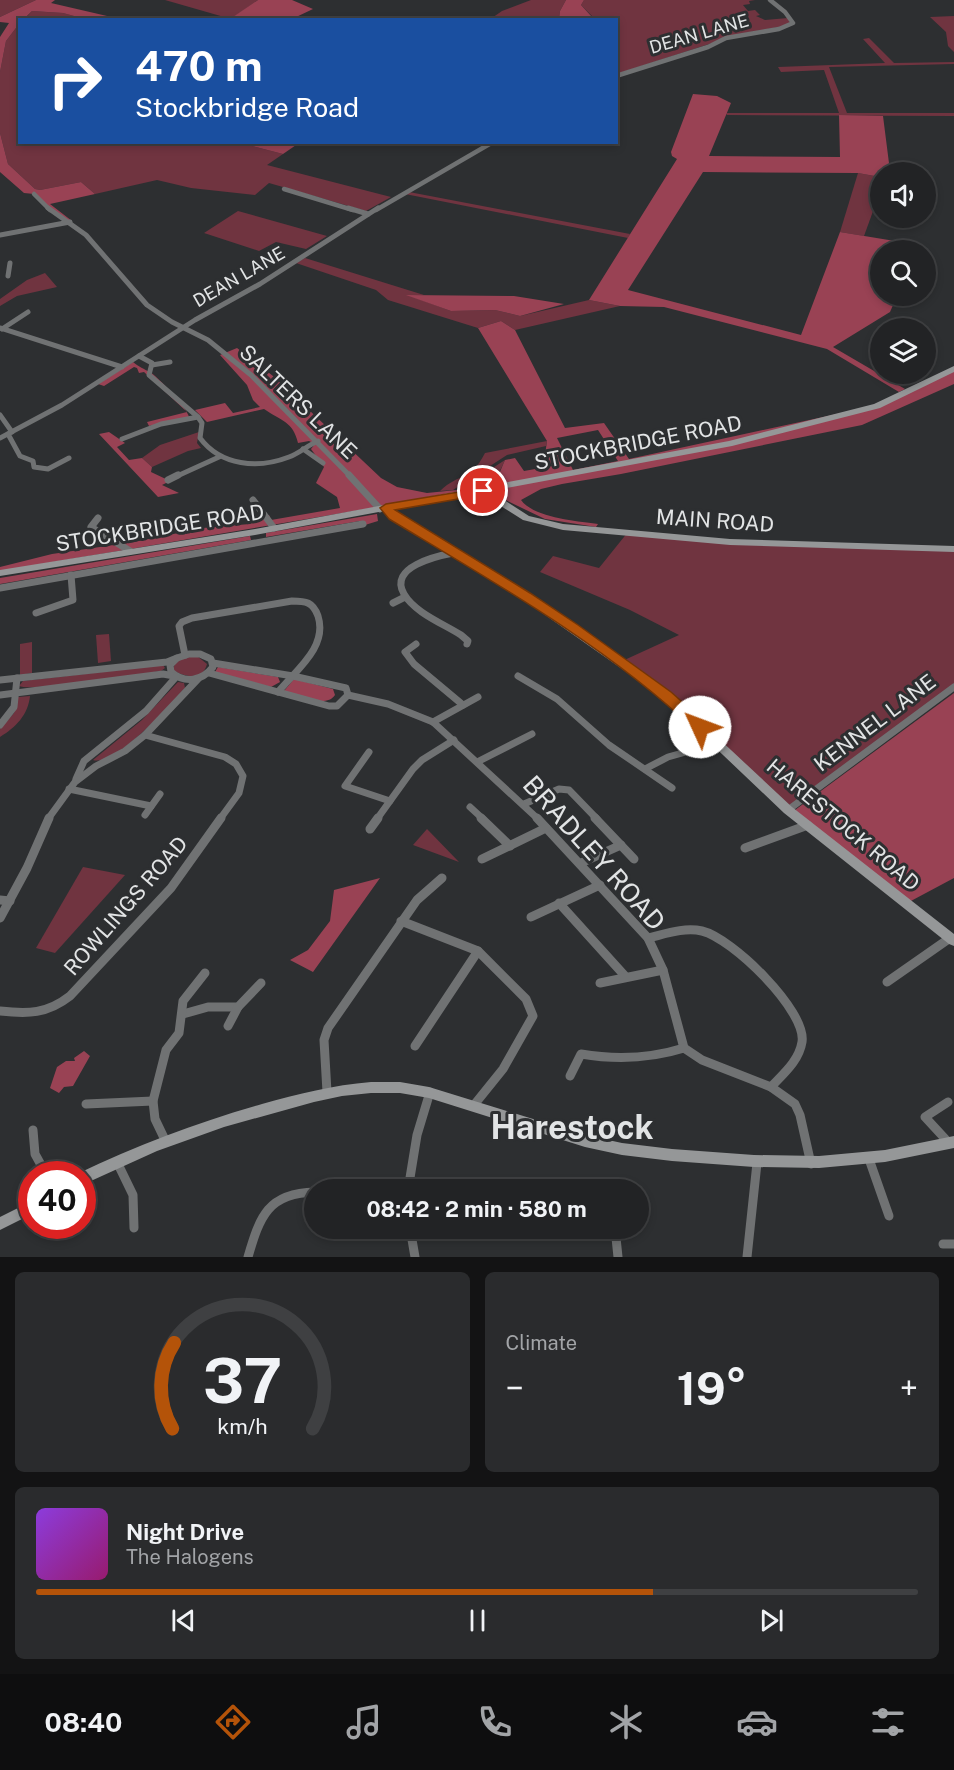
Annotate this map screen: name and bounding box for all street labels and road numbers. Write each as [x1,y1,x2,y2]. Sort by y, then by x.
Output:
street label: DEAN LANE [647,9,751,58]
street label: DEAN LANE [189,242,288,311]
street label: SALTERS LANE [234,339,362,464]
street label: STOCKBRIDGE ROAD [532,410,744,475]
street label: STOCKBRIDGE ROAD [54,499,266,556]
street label: MAIN ROAD [655,504,775,537]
street label: KENNEL LANE [809,669,940,776]
street label: HARESTOCK ROAD [762,753,925,896]
street label: BRADLEY ROAD [517,769,672,936]
street label: ROWLINGS ROAD [59,831,193,980]

